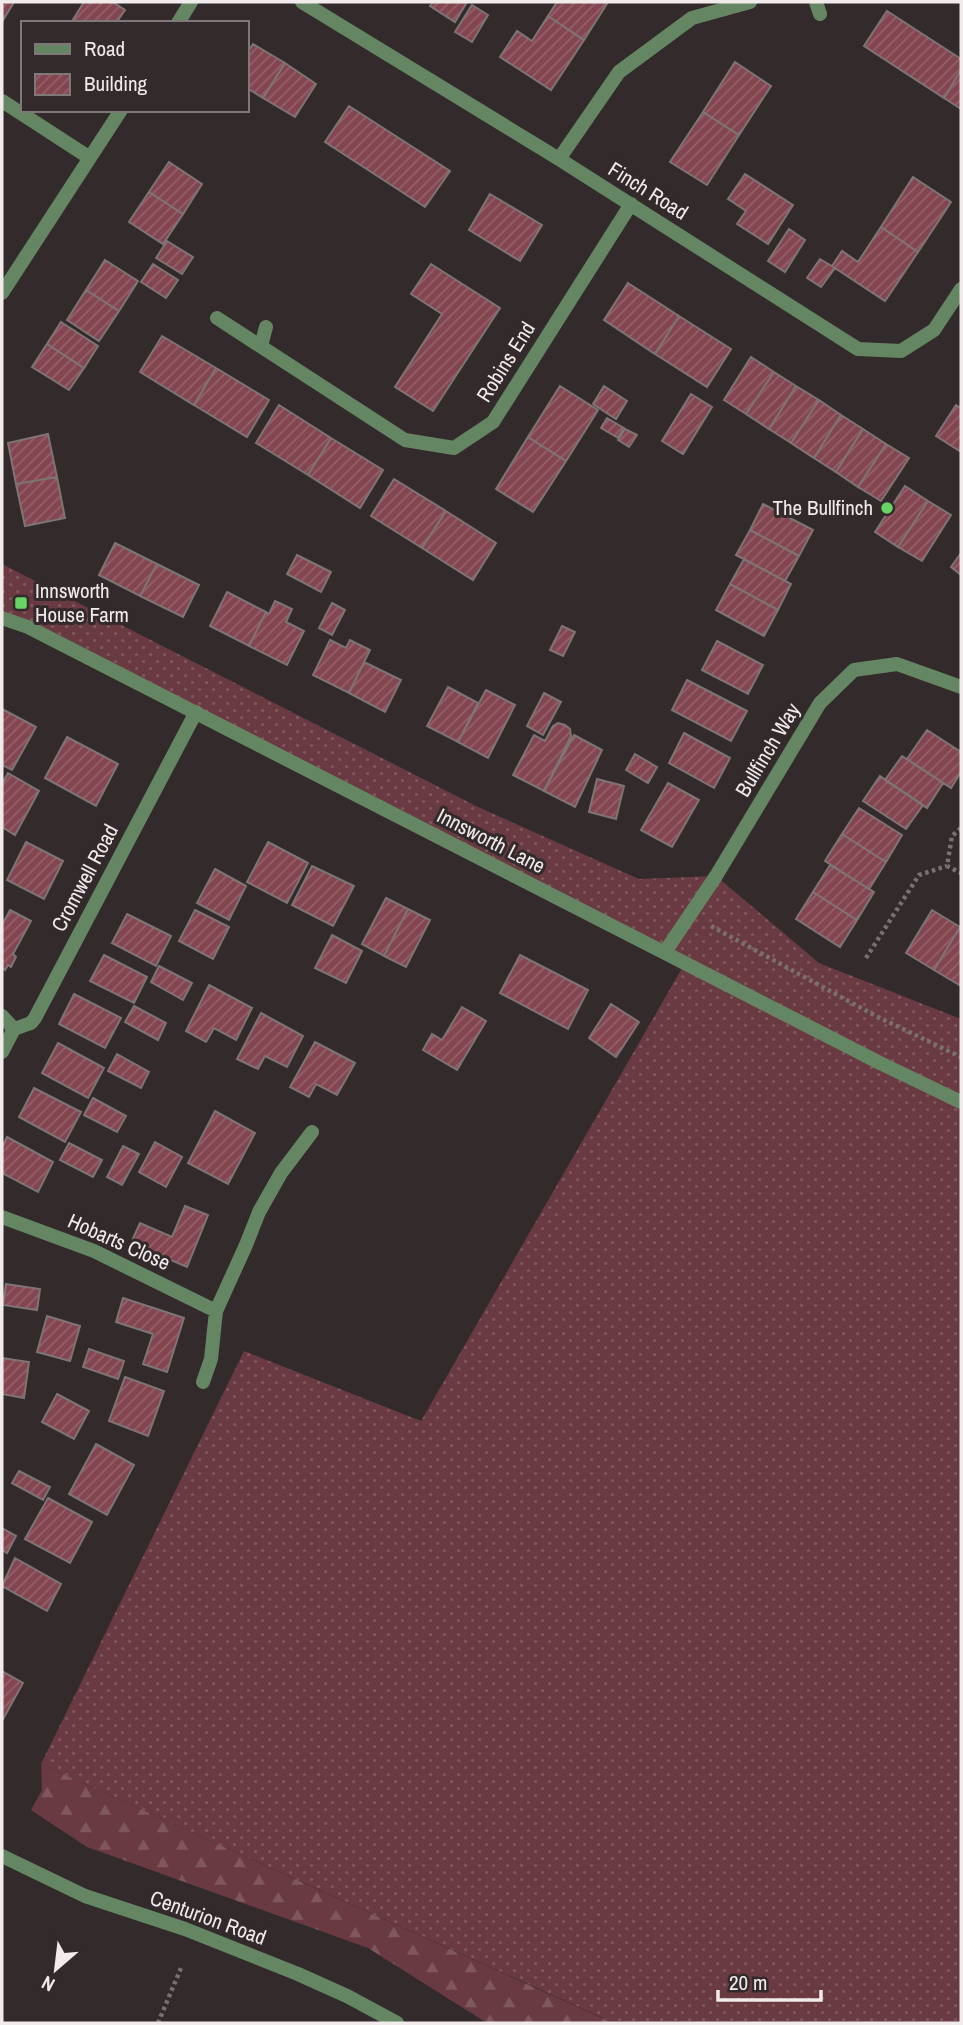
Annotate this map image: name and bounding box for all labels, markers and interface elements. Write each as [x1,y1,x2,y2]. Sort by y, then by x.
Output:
legend [21,21,248,112]
text: Road [84,34,125,63]
text: Building [84,69,148,98]
street label: Finch Road [603,155,694,226]
street label: Robins End [469,316,542,408]
place label: The Bullfinch [772,493,873,522]
marker: The Bullfinch [879,500,895,516]
place label: Innsworth House Farm [35,576,129,629]
marker: Innsworth House Farm [13,595,29,611]
street label: Bullfinch Way [728,697,807,802]
street label: Innsworth Lane [432,801,550,880]
street label: Cromwell Road [44,819,125,937]
street label: Hobarts Close [63,1206,175,1277]
street label: Centurion Road [146,1883,270,1952]
north arrow [21,1934,91,2004]
scale bar [718,1958,821,2002]
text: 20 m [729,1968,767,1997]
text: N [37,1970,59,1998]

